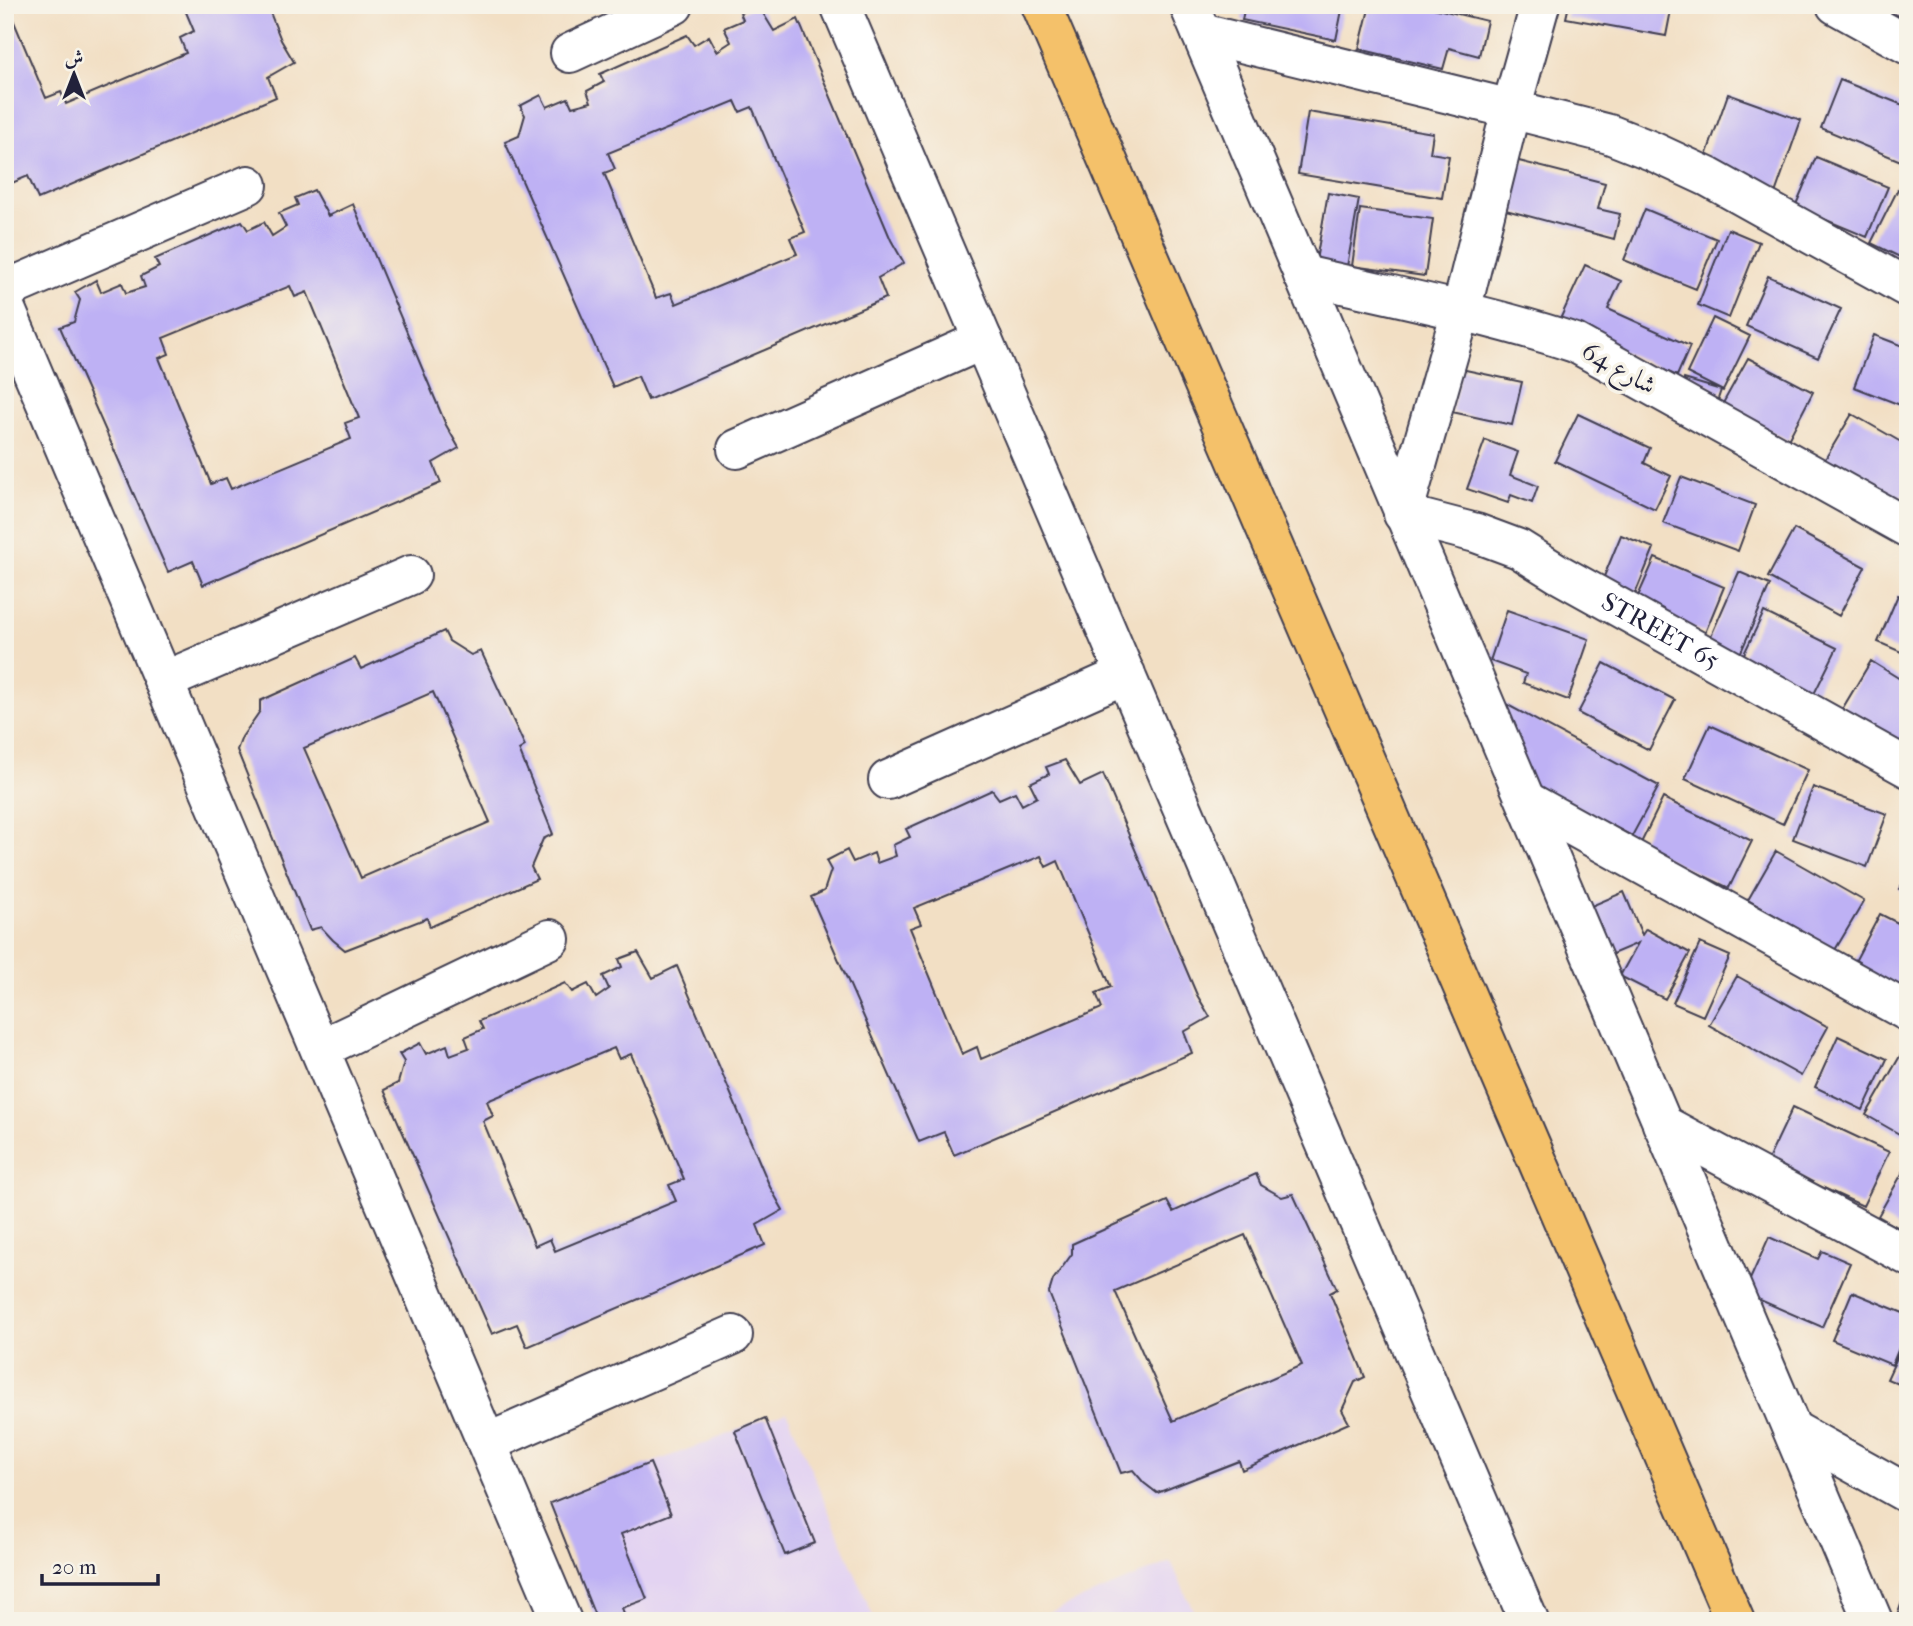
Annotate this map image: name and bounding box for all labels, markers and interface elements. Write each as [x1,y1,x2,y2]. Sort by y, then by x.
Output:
north arrow [38,38,108,108]
text: ش [65,47,83,69]
street label: شارع 64 [1574,335,1662,406]
street label: STREET 65 [1596,585,1725,676]
scale bar [42,1542,158,1586]
text: 20 m [52,1555,97,1579]

